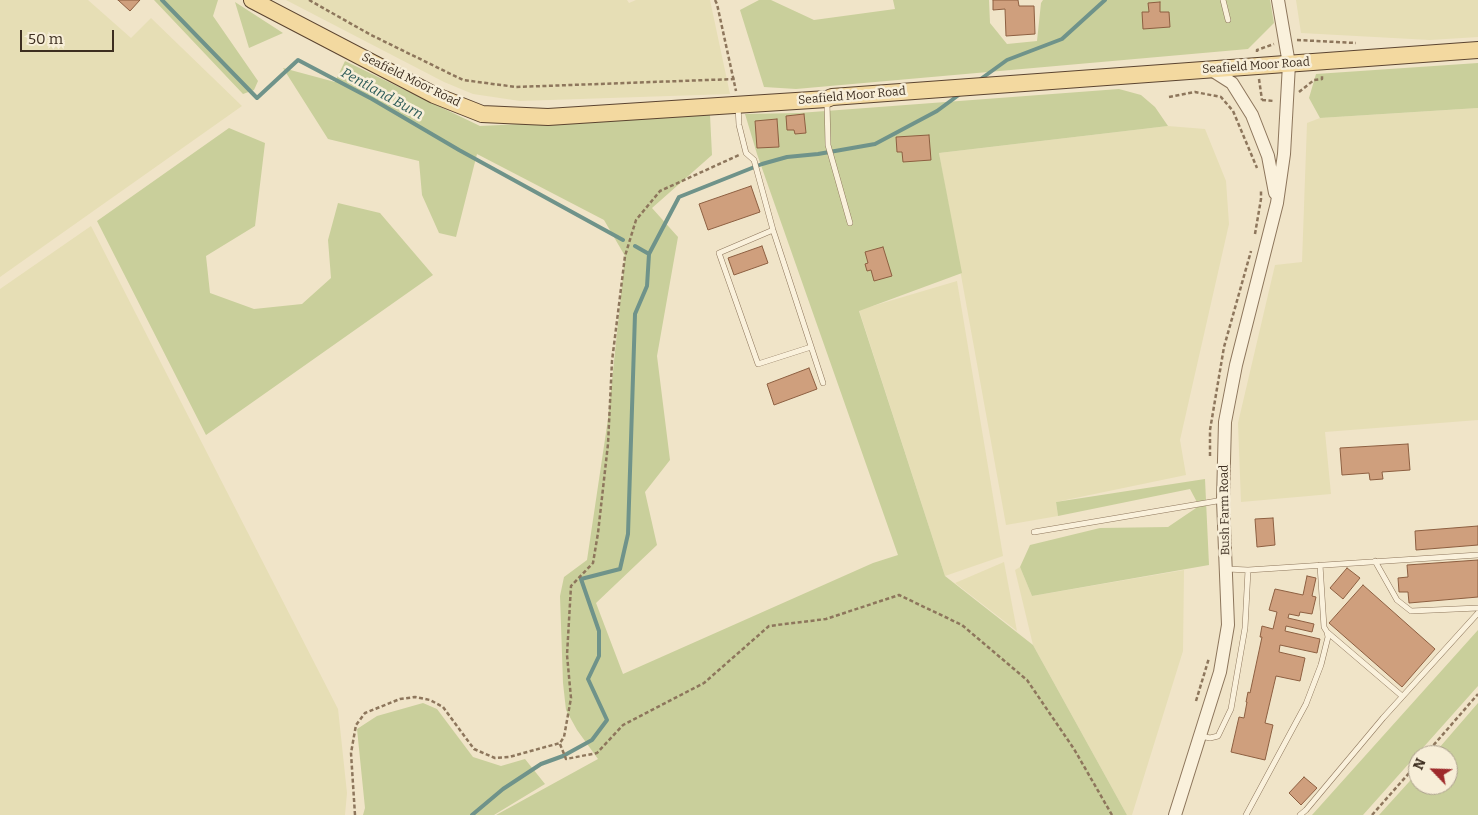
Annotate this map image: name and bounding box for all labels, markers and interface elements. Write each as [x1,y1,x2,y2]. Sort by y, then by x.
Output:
scale bar [22,20,116,52]
text: 50 m [28,30,63,48]
street label: Seafield Moor Road [359,50,463,110]
street label: Seafield Moor Road [1202,55,1310,77]
water label: Pentland Burn [338,65,426,123]
street label: Seafield Moor Road [798,84,906,108]
street label: Bush Farm Road [1217,465,1233,555]
north arrow [1408,745,1458,795]
text: N [1410,756,1430,772]

